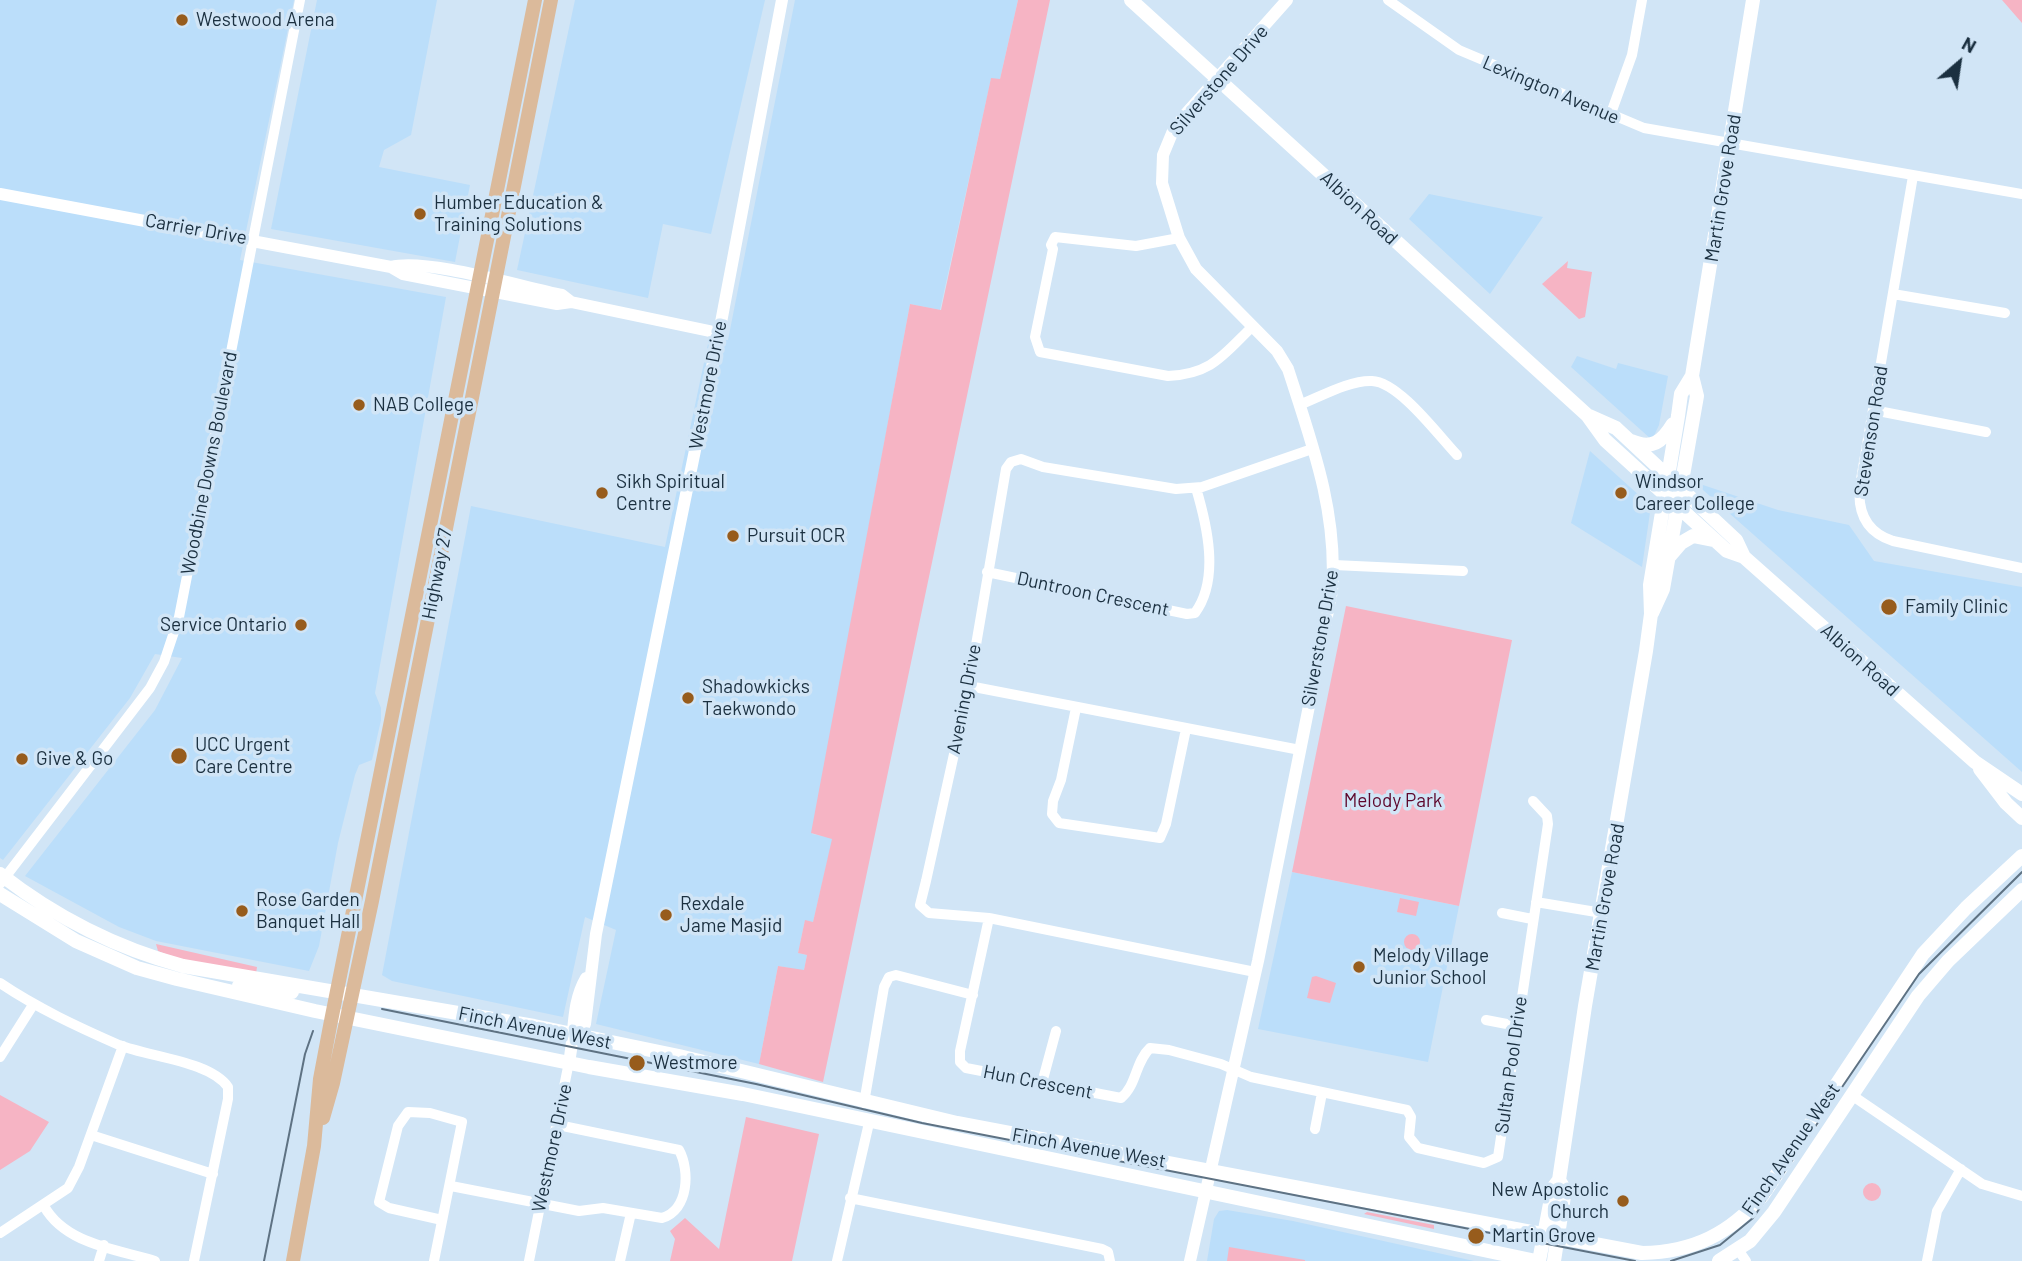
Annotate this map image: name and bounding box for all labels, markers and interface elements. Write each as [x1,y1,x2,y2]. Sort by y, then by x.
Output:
place label: Westwood Arena [196,9,334,31]
marker: Westwood Arena [174,12,190,28]
street label: Silverstone Drive [1165,20,1273,140]
north arrow [1924,28,1994,98]
text: N [1958,31,1981,57]
street label: Lexington Avenue [1479,51,1623,129]
street label: Martin Grove Road [1700,112,1746,264]
street label: Albion Road [1316,166,1402,250]
place label: Humber Education & Training Solutions [434,192,604,236]
marker: Humber Education & Training Solutions [412,206,428,222]
street label: Carrier Drive [143,209,249,249]
street label: Westmore Drive [684,319,732,451]
street label: Woodbine Downs Boulevard [176,349,242,577]
street label: Stevenson Road [1849,364,1893,498]
place label: NAB College [373,394,474,416]
marker: NAB College [351,397,367,413]
place label: Sikh Spiritual Centre [616,471,725,515]
place label: Windsor Career College [1635,471,1755,515]
marker: Sikh Spiritual Centre [594,485,610,501]
marker: Windsor Career College [1613,485,1629,501]
place label: Pursuit OCR [747,525,845,547]
street label: Highway 27 [417,527,457,621]
marker: Pursuit OCR [725,528,741,544]
street label: Duntroon Crescent [1015,567,1171,621]
street label: Silverstone Drive [1297,568,1343,708]
place label: Family Clinic [1905,596,2008,618]
marker: Family Clinic [1879,597,1899,617]
place label: Service Ontario [160,614,287,636]
marker: Service Ontario [293,617,309,633]
street label: Albion Road [1816,619,1904,701]
street label: Avening Drive [942,642,986,756]
place label: Shadowkicks Taekwondo [702,676,810,720]
marker: Shadowkicks Taekwondo [680,690,696,706]
place label: UCC Urgent Care Centre [195,734,293,778]
marker: UCC Urgent Care Centre [169,746,189,766]
place label: Give & Go [36,748,113,770]
marker: Give & Go [14,751,30,767]
park label: Melody Park [1344,790,1442,812]
street label: Martin Grove Road [1581,821,1629,973]
place label: Rose Garden Banquet Hall [256,889,360,933]
place label: Rexdale Jame Masjid [680,893,782,937]
marker: Rose Garden Banquet Hall [234,903,250,919]
marker: Rexdale Jame Masjid [658,907,674,923]
place label: Melody Village Junior School [1373,945,1489,989]
marker: Melody Village Junior School [1351,959,1367,975]
street label: Sultan Pool Drive [1490,995,1532,1135]
street label: Finch Avenue West [456,1002,614,1054]
place label: Westmore [653,1052,738,1074]
marker: Westmore [627,1053,647,1073]
street label: Hun Crescent [981,1060,1095,1104]
street label: Finch Avenue West [1737,1079,1845,1219]
street label: Westmore Drive [527,1082,577,1214]
street label: Finch Avenue West [1010,1123,1168,1173]
place label: New Apostolic Church [1491,1179,1609,1223]
marker: New Apostolic Church [1615,1193,1631,1209]
place label: Martin Grove [1492,1225,1596,1247]
marker: Martin Grove [1466,1226,1486,1246]

